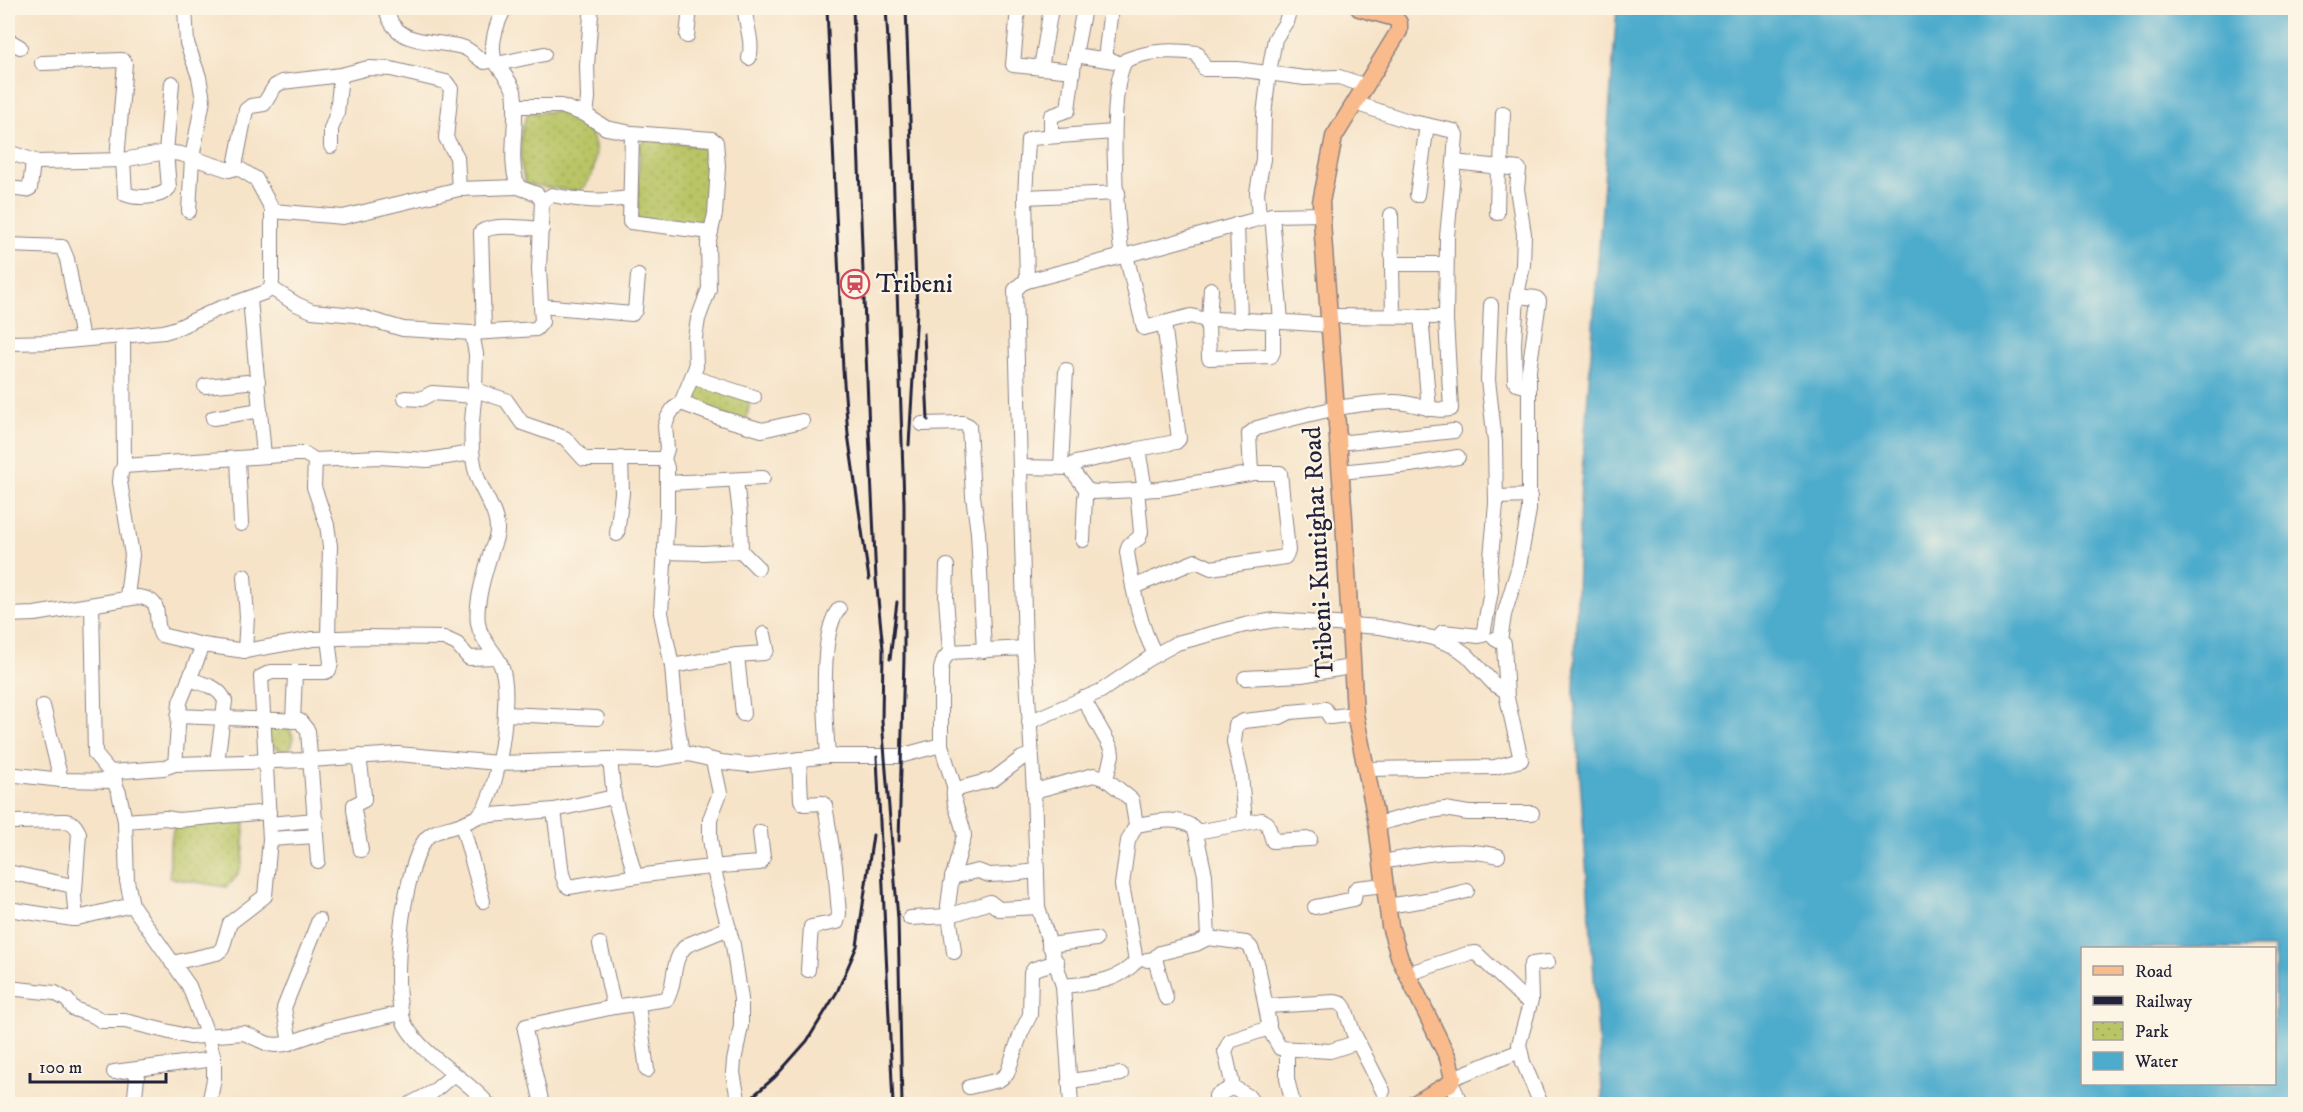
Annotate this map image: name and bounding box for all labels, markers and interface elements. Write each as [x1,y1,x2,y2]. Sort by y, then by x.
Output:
station icon: Tribeni [839,268,871,300]
place label: Tribeni [876,268,953,301]
street label: Tribeni-Kuntighat Road [1296,426,1342,678]
legend [2081,947,2276,1085]
text: Road [2135,961,2172,983]
text: Railway [2135,991,2193,1013]
text: Park [2135,1021,2169,1043]
scale bar [30,1046,166,1084]
text: Water [2134,1051,2178,1073]
text: 100 m [39,1057,82,1079]

